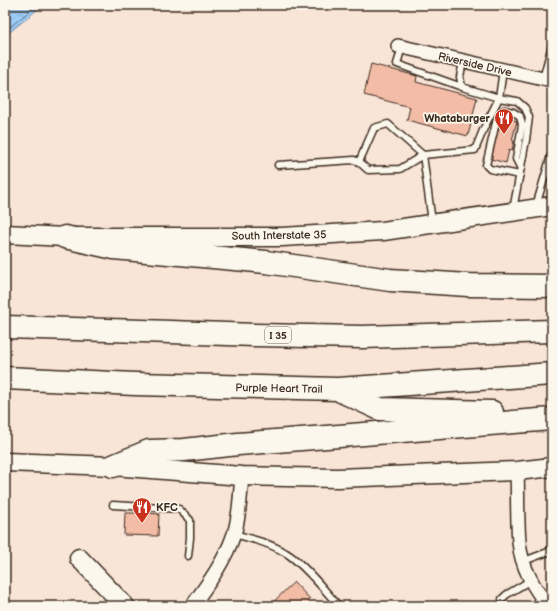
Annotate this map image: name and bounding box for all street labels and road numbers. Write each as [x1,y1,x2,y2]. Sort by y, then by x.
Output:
street label: Riverside Drive [437,50,514,79]
street label: South Interstate 35 [231,228,327,243]
road number: I 35 [265,327,291,343]
street label: Purple Heart Trail [235,381,323,396]

